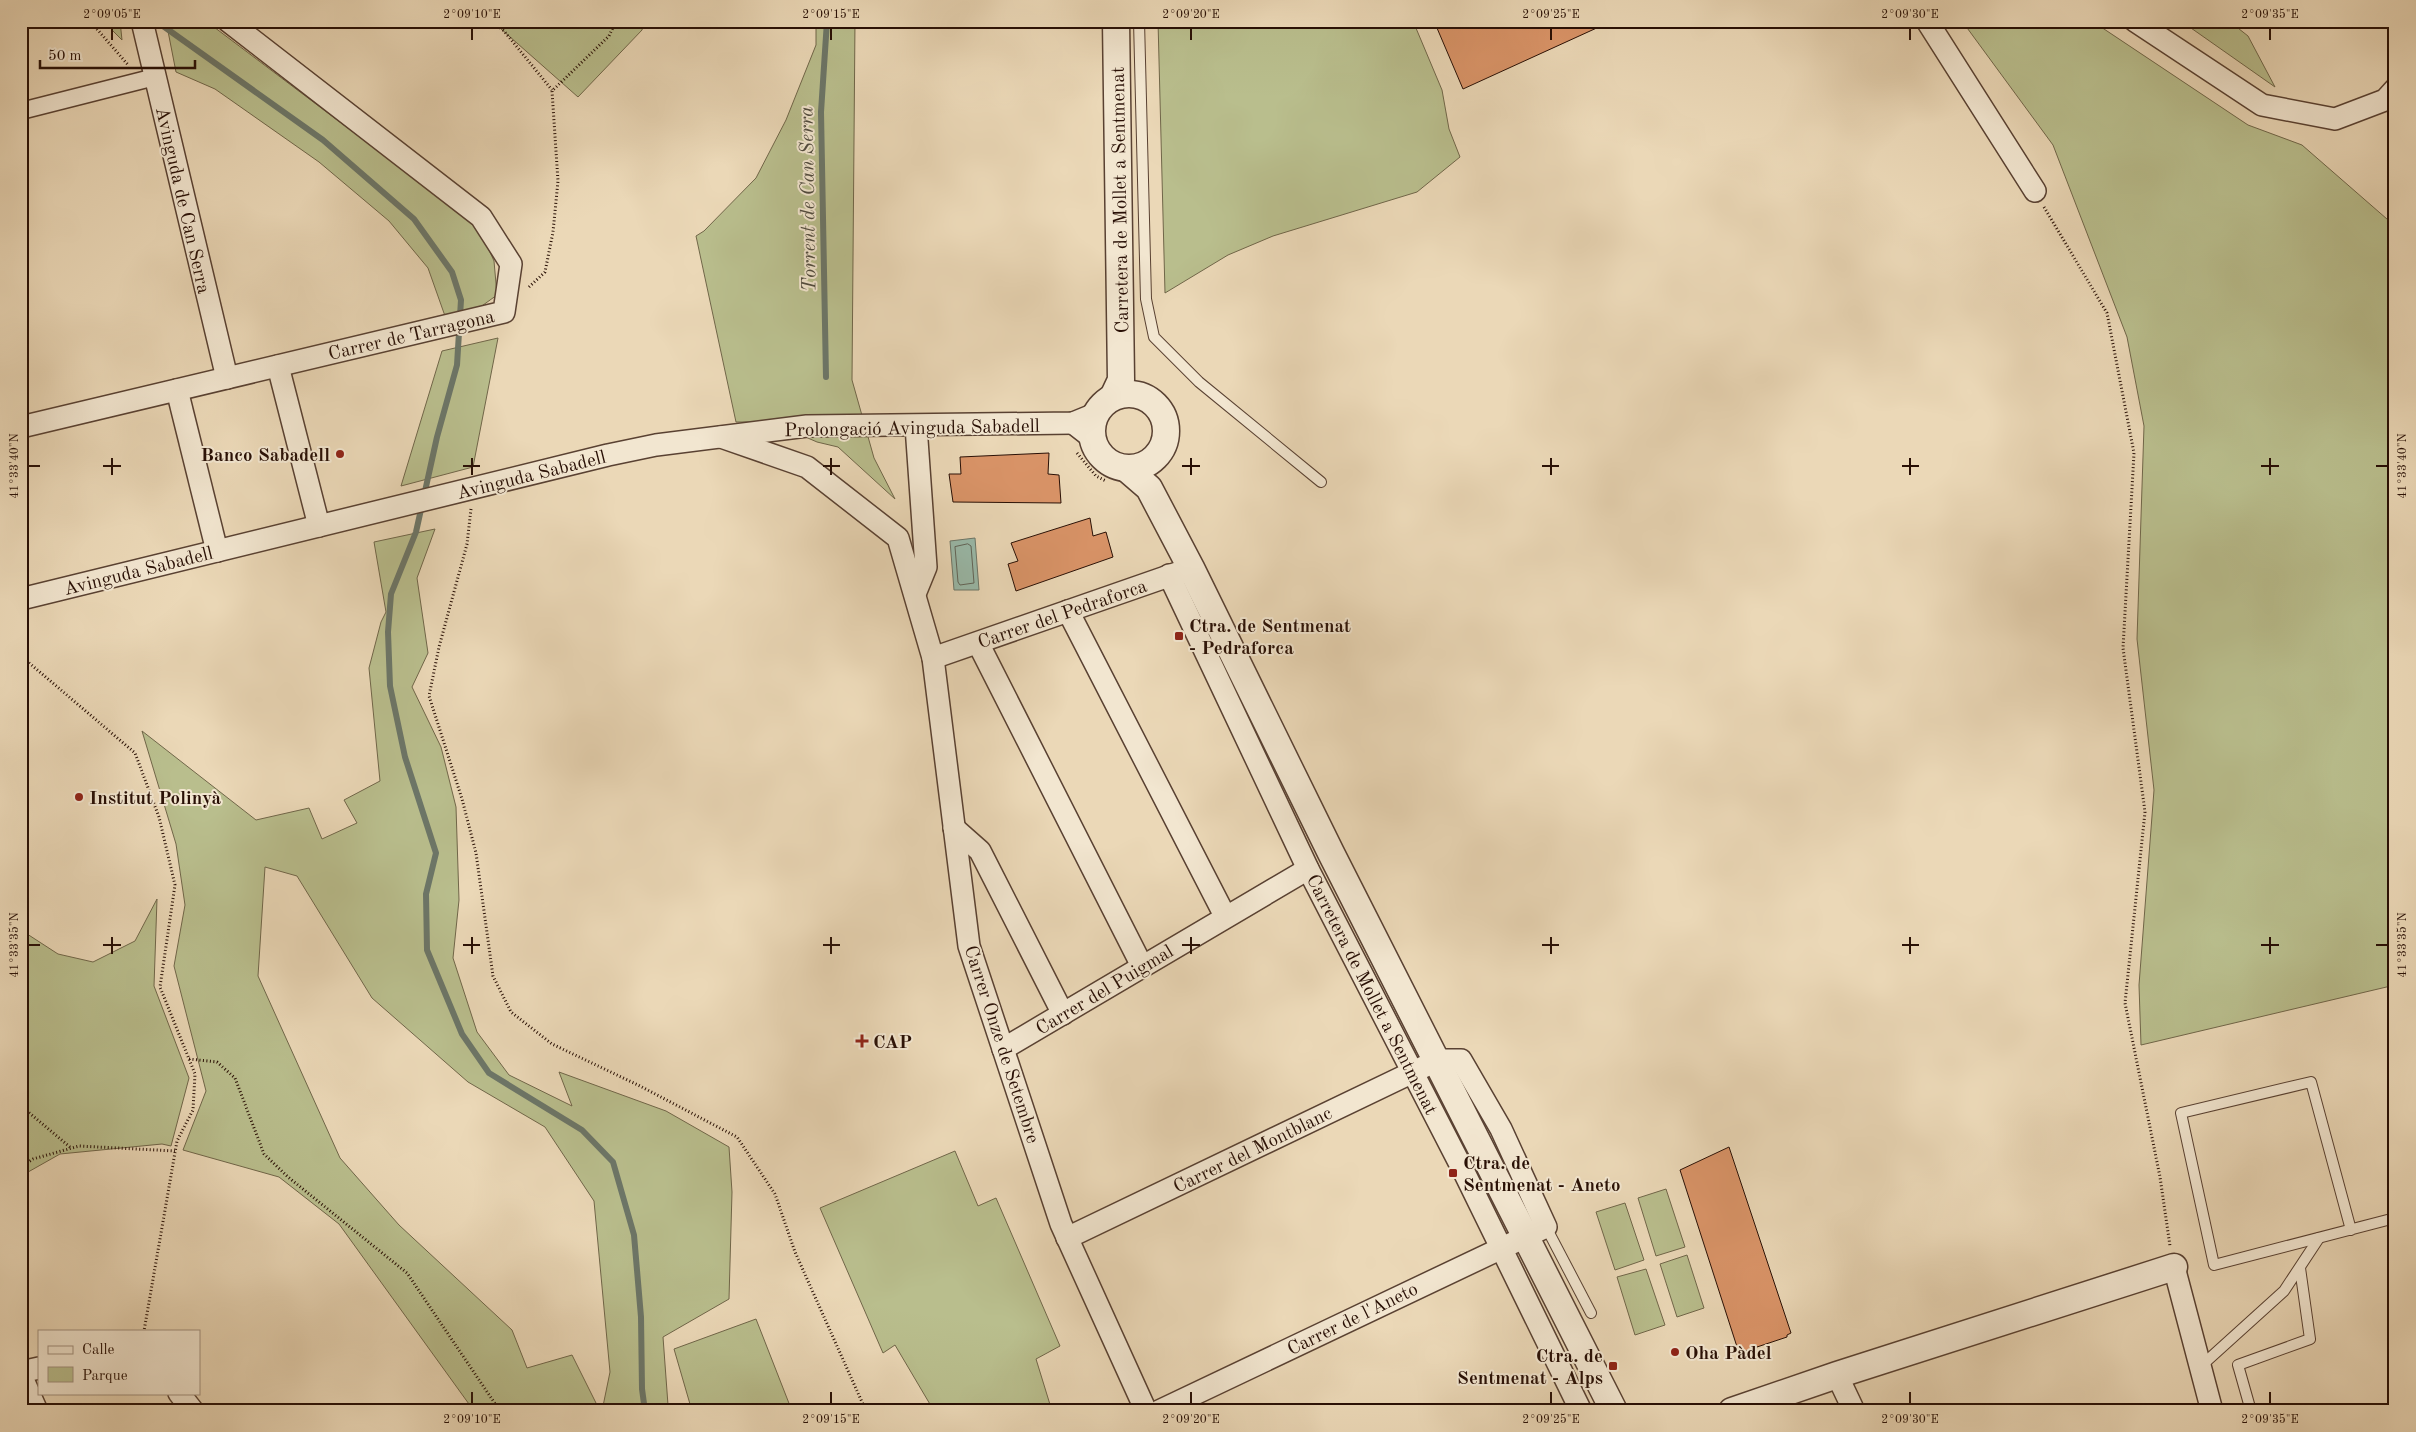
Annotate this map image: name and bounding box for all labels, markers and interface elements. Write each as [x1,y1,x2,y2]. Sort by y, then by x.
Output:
text: 2°09'05"E [83,8,141,21]
text: 2°09'15"E [802,8,860,21]
text: 2°09'25"E [1522,8,1580,21]
text: 2°09'35"E [2241,8,2299,21]
text: 2°09'10"E [443,9,501,21]
text: 2°09'20"E [1162,9,1220,21]
text: 2°09'30"E [1881,9,1939,21]
scale bar [40,38,195,70]
text: 50 m [48,49,82,64]
street label: Carretera de Mollet a Sentmenat [1110,66,1133,334]
street label: Avinguda de Can Serra [151,105,212,296]
water label: Torrent de Can Serra [797,106,821,292]
street label: Carrer de Tarragona [327,308,497,365]
street label: Prolongació Avinguda Sabadell [784,418,1040,441]
text: 41°33'40"N [9,433,21,499]
text: 41°33'40"N [2397,433,2409,499]
place label: Banco Sabadell [200,447,330,466]
marker: Banco Sabadell [334,448,346,460]
street label: Avinguda Sabadell [455,449,608,504]
street label: Avinguda Sabadell [62,545,215,600]
street label: Carrer del Pedraforca [976,577,1150,653]
place label: Ctra. de Sentmenat - Pedraforca [1189,618,1351,659]
marker: Ctra. de Sentmenat - Pedraforca [1173,630,1185,642]
place label: Institut Polinyà [89,790,222,809]
marker: Institut Polinyà [73,791,85,803]
street label: Carretera de Mollet a Sentmenat [1302,872,1440,1118]
text: 41°33'35"N [8,912,21,978]
text: 41°33'35"N [2396,912,2409,978]
street label: Carrer del Puigmal [1033,943,1177,1040]
street label: Carrer Onze de Setembre [960,944,1042,1146]
marker: CAP [855,1034,869,1048]
place label: CAP [873,1034,912,1053]
street label: Carrer del Montblanc [1171,1105,1335,1198]
place label: Ctra. de Sentmenat - Aneto [1463,1155,1621,1196]
marker: Ctra. de Sentmenat - Aneto [1447,1167,1459,1179]
street label: Carrer de l'Aneto [1285,1280,1421,1360]
legend [38,1330,200,1394]
text: Calle [82,1343,115,1358]
place label: Oha Pàdel [1685,1345,1772,1364]
marker: Oha Pàdel [1669,1346,1681,1358]
place label: Ctra. de Sentmenat - Alps [1457,1348,1603,1389]
marker: Ctra. de Sentmenat - Alps [1607,1360,1619,1372]
text: Parque [82,1369,128,1384]
text: 2°09'15"E [802,1413,860,1426]
text: 2°09'25"E [1522,1413,1580,1426]
text: 2°09'35"E [2241,1413,2299,1426]
text: 2°09'10"E [443,1414,501,1426]
text: 2°09'20"E [1162,1414,1220,1426]
text: 2°09'30"E [1881,1414,1939,1426]

